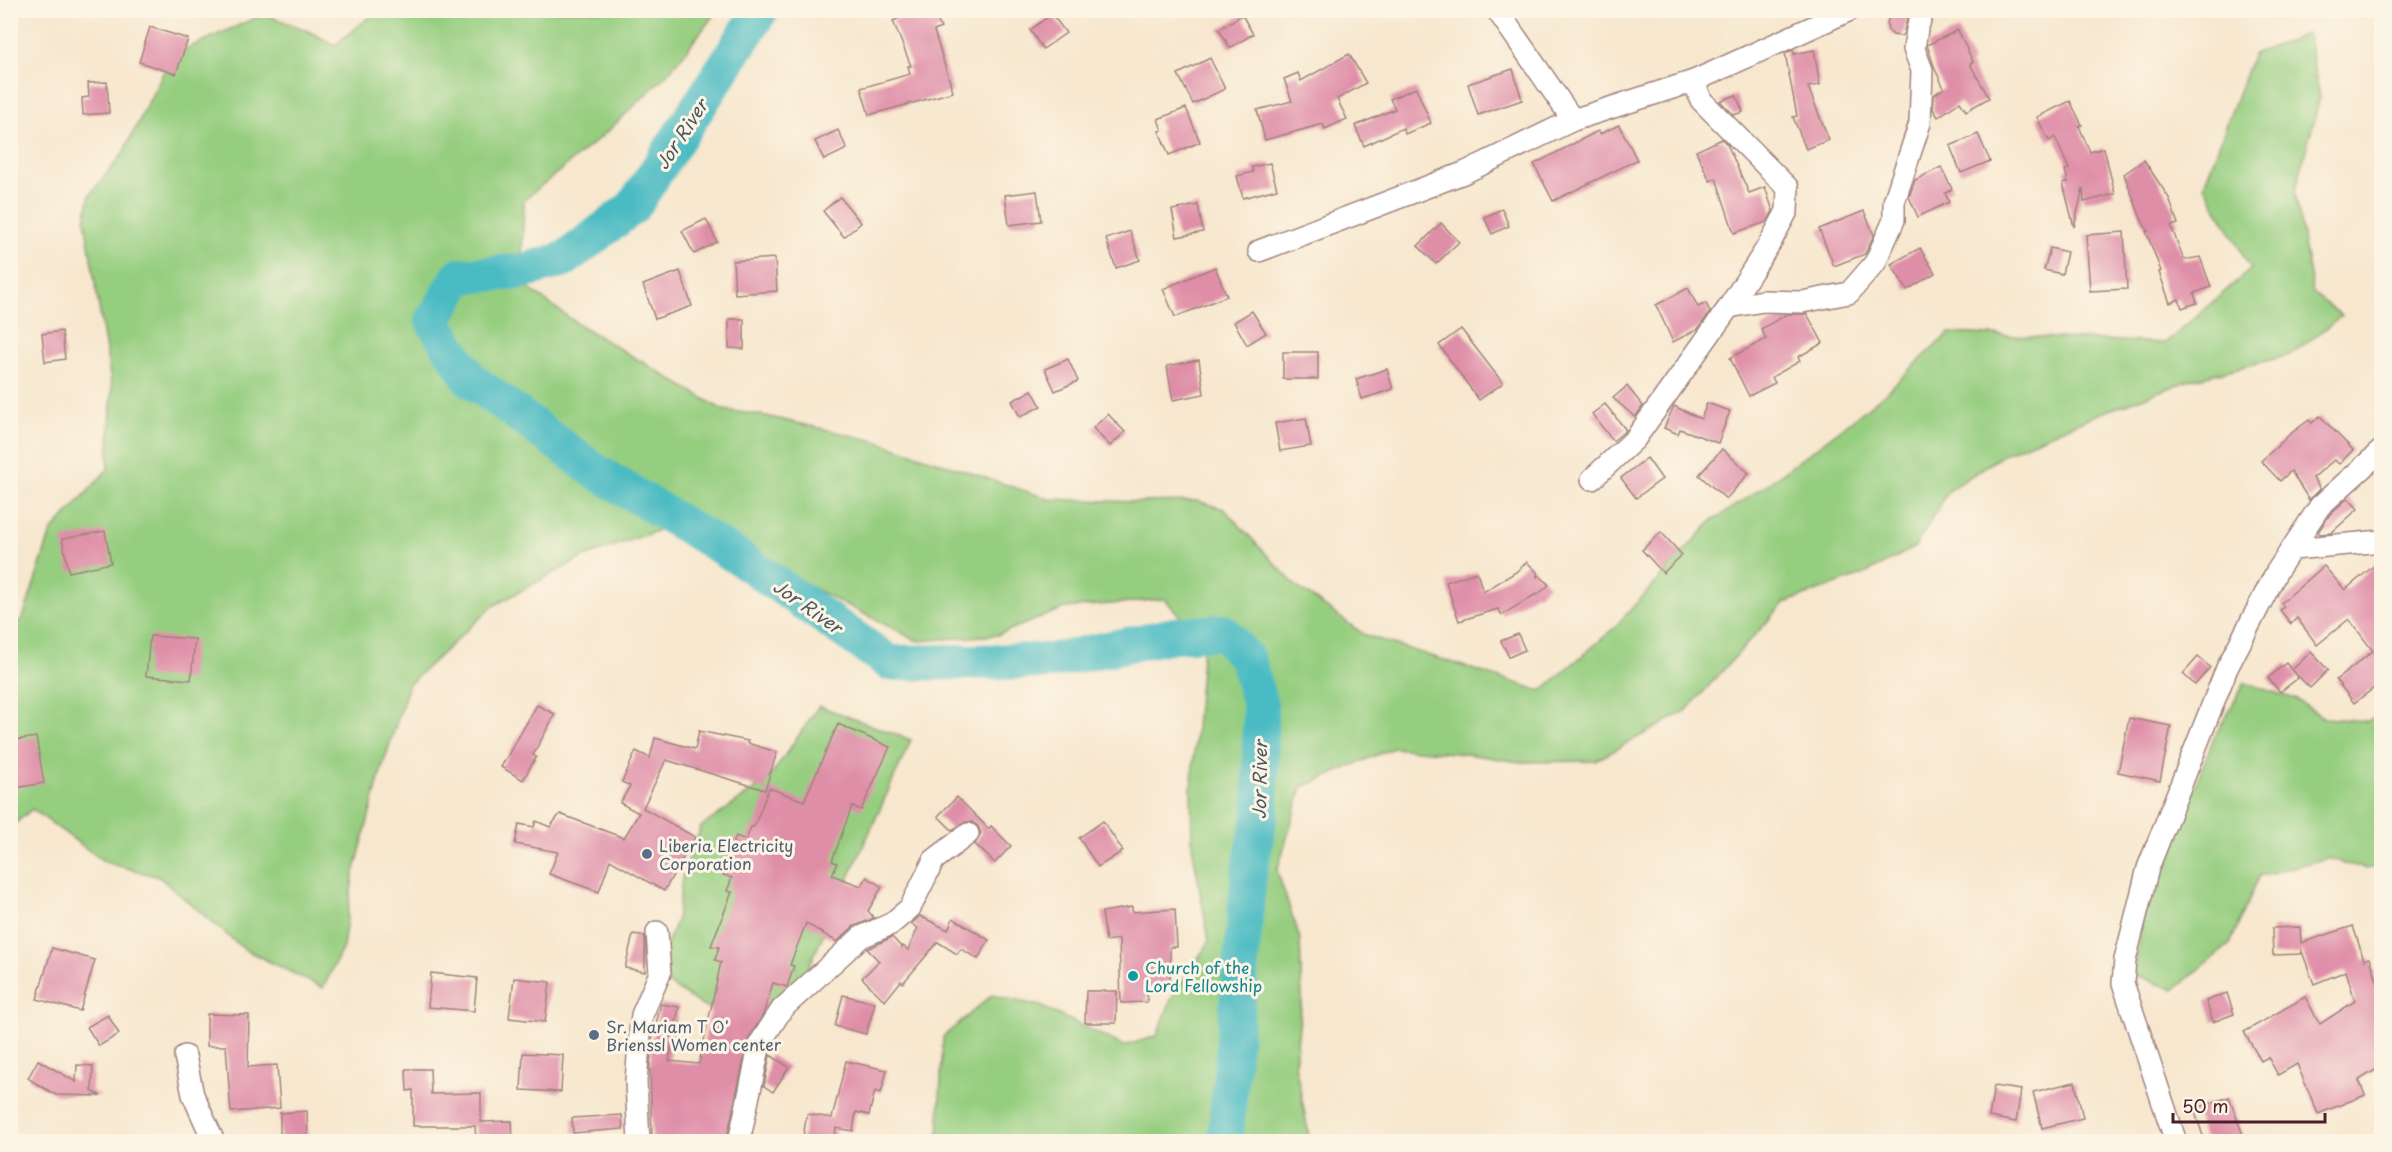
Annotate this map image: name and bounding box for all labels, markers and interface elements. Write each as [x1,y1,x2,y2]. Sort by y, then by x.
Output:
water label: Jor River [648,91,715,174]
water label: Jor River [768,572,850,641]
water label: Jor River [1245,738,1273,820]
place label: Liberia Electricity Corporation [659,833,794,875]
marker: Liberia Electricity Corporation [640,847,654,861]
place label: Church of the Lord Fellowship [1145,955,1262,997]
marker: Church of the Lord Fellowship [1126,969,1140,983]
place label: Sr. Mariam T O' Brienssl Women center [606,1014,782,1056]
marker: Sr. Mariam T O' Brienssl Women center [587,1028,601,1042]
scale bar [2173,1086,2324,1124]
text: 50 m [2182,1092,2229,1119]

